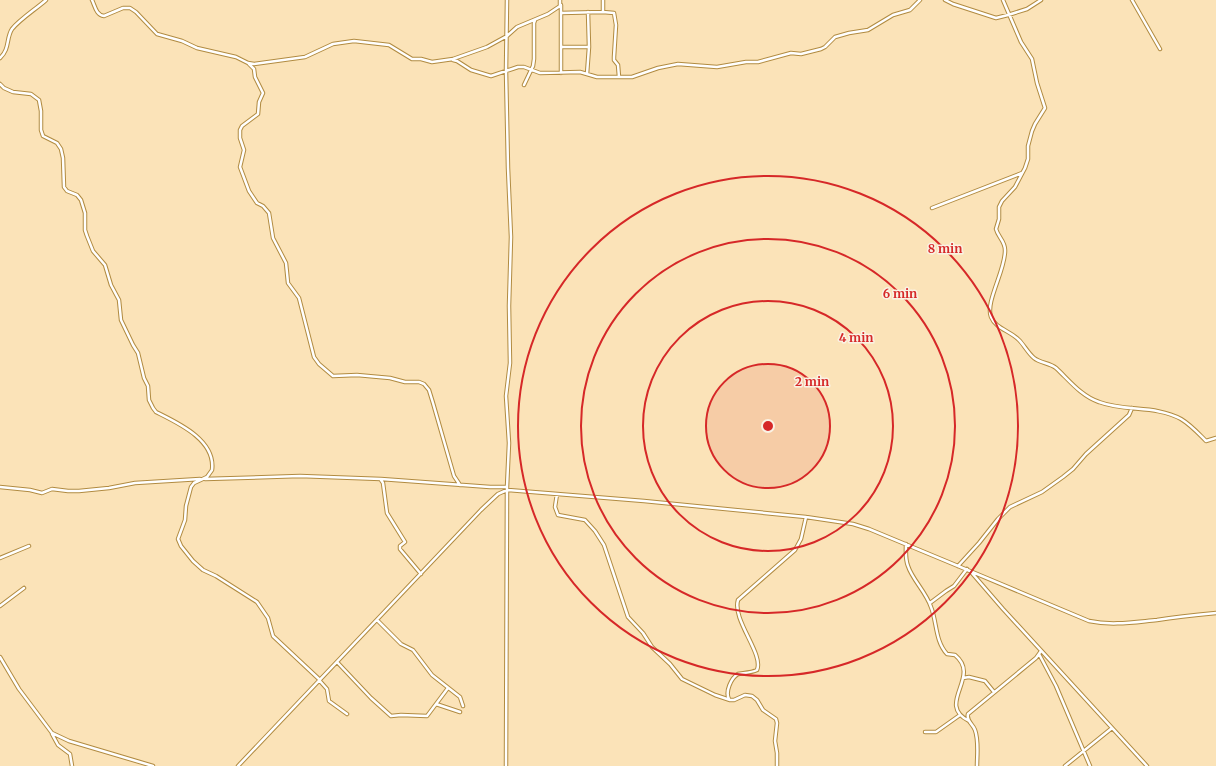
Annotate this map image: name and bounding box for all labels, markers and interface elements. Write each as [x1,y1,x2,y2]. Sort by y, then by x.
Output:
text: 8 min [928,241,962,256]
text: 6 min [883,286,917,301]
text: 4 min [839,330,873,345]
text: 2 min [795,374,829,389]
centre of rings [761,419,775,433]

